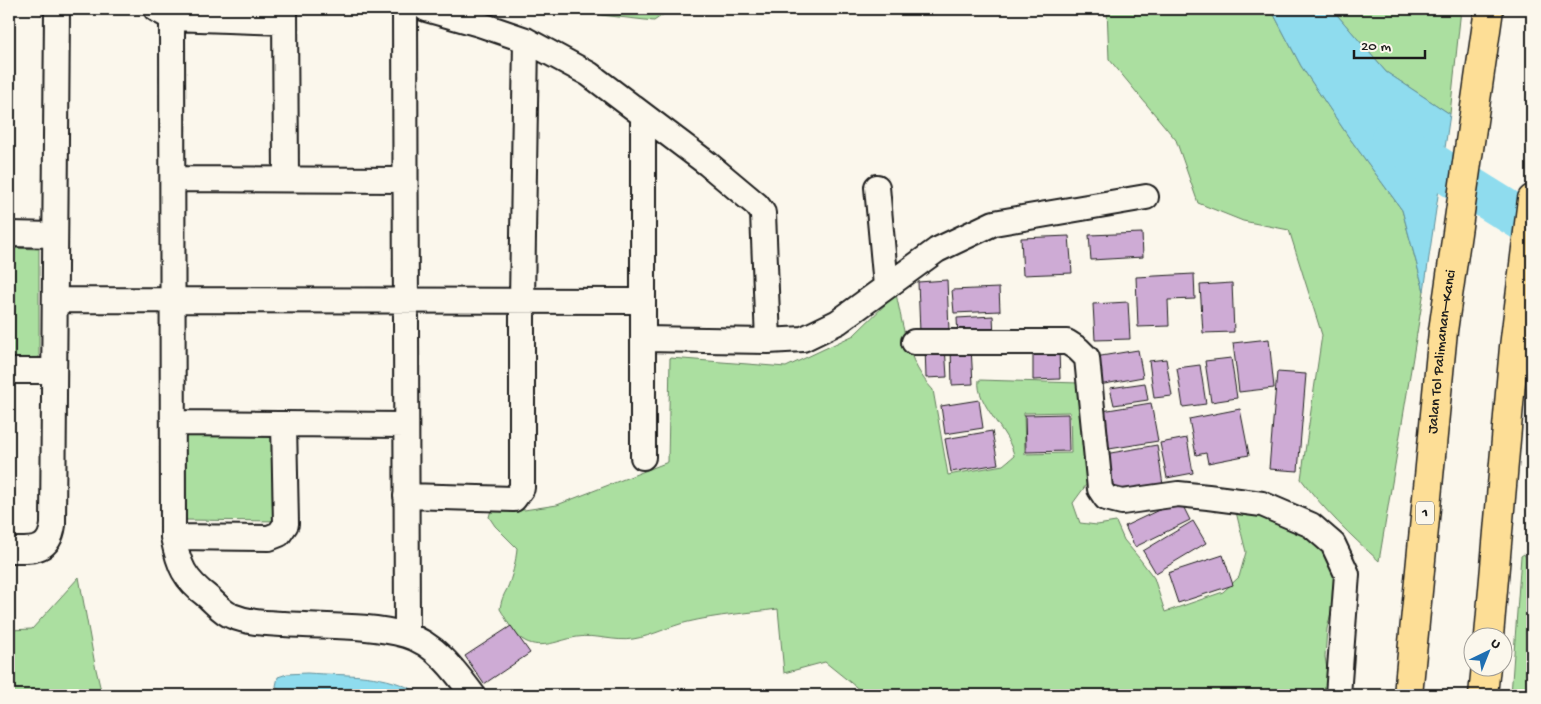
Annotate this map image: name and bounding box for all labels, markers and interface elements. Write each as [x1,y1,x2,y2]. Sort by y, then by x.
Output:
scale bar [1354,28,1425,60]
text: 20 m [1361,38,1391,56]
street label: Jalan Tol Palimanan–Kanci [1424,268,1461,435]
road number: 1 [1416,502,1434,524]
north arrow [1464,626,1514,676]
text: U [1486,635,1504,653]

